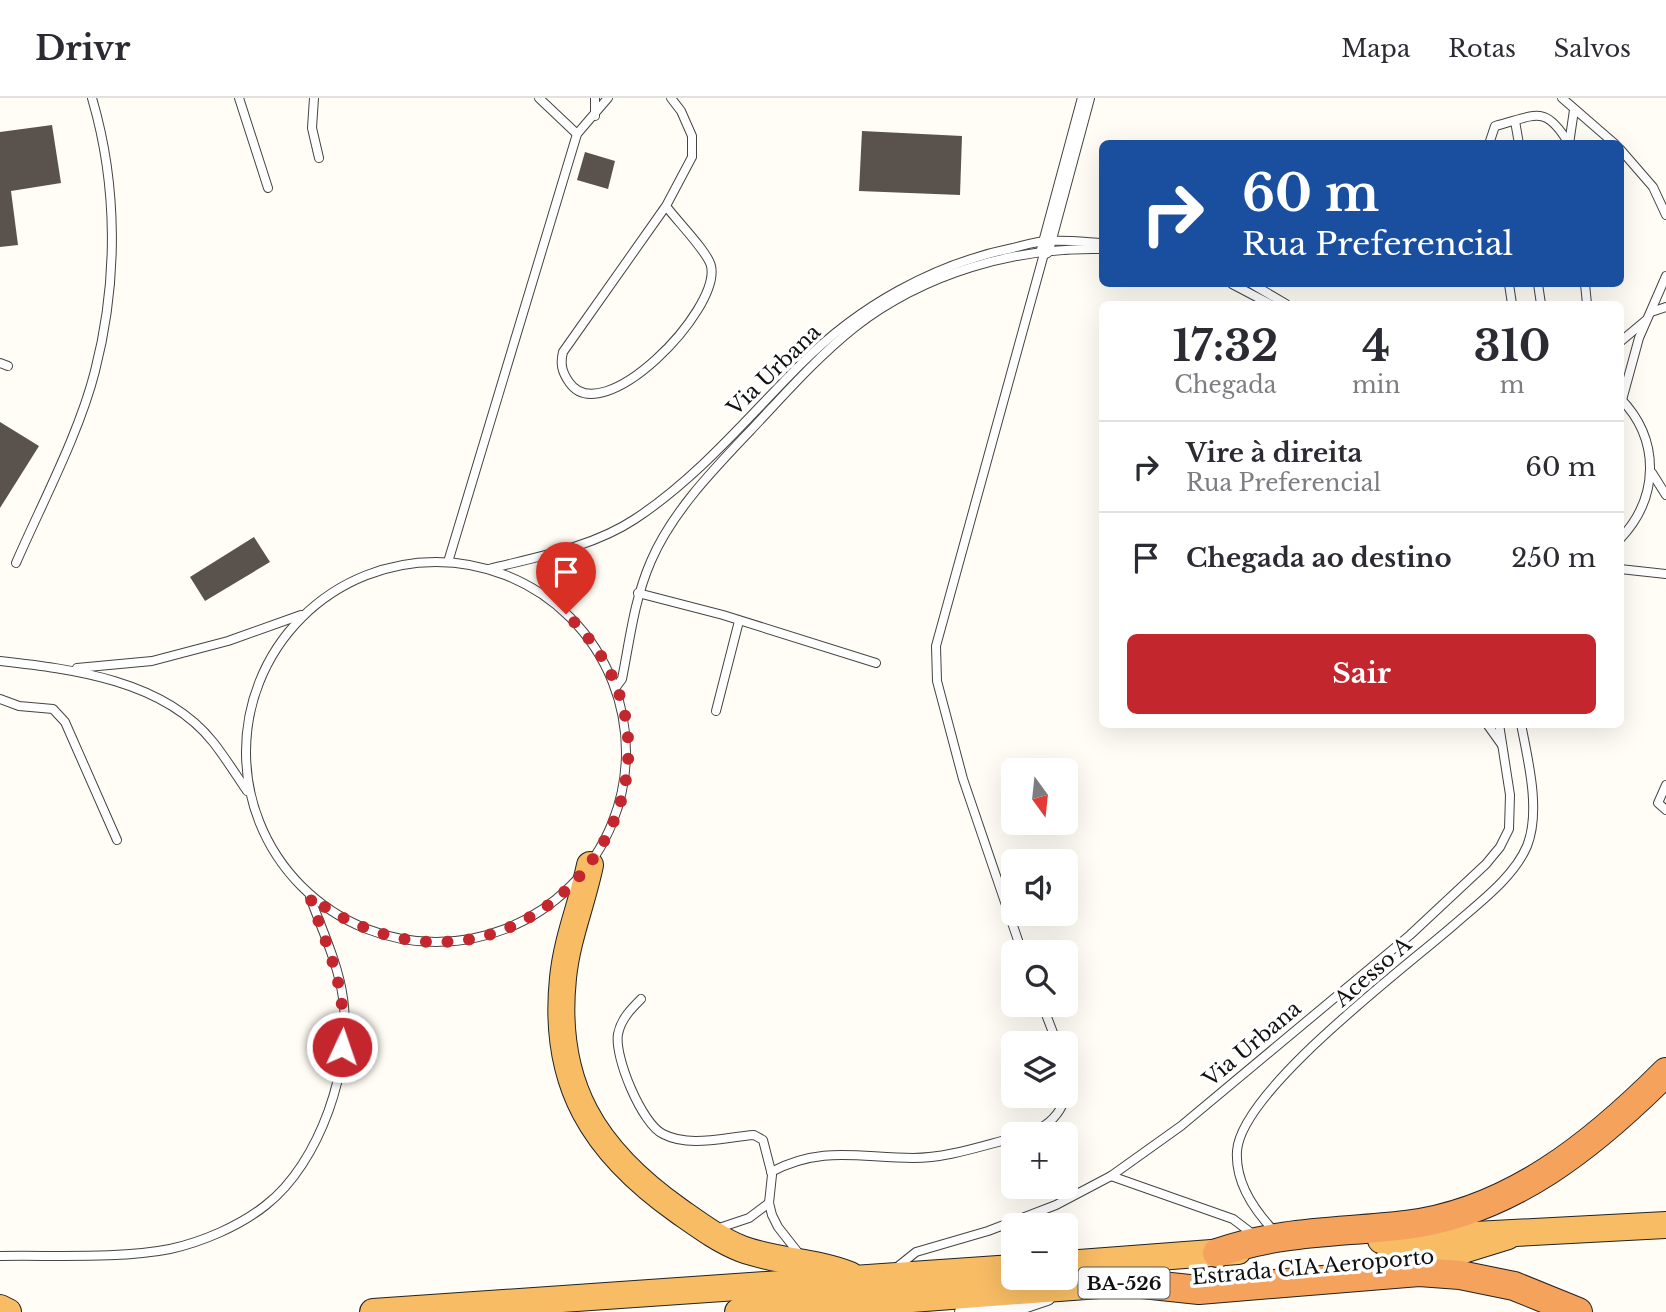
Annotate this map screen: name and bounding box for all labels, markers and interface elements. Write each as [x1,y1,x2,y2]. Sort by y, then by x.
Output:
text: Drivr [35,28,130,69]
text: Mapa [1341,34,1410,63]
text: Rotas [1448,34,1516,63]
text: Salvos [1554,34,1631,63]
text: 60 m [1242,163,1379,224]
icon: right [1127,168,1218,259]
text: Rua Preferencial [1242,224,1513,264]
street label: Via Urbana [721,319,826,422]
text: 17:32 [1172,320,1278,372]
text: 4 [1362,320,1390,372]
text: 310 [1474,320,1551,372]
text: Chegada [1174,371,1277,399]
text: min [1352,371,1400,399]
text: m [1500,371,1524,399]
text: Vire à direita [1186,437,1362,469]
icon: right [1127,448,1165,486]
text: 60 m [1525,451,1596,483]
text: Rua Preferencial [1186,469,1381,497]
icon: arrive [1127,539,1165,577]
pin [536,542,596,614]
text: Chegada ao destino [1186,542,1452,574]
text: 250 m [1511,542,1596,574]
icon: arrive [547,553,585,591]
button: Sair [1127,634,1596,714]
north arrow [1001,758,1078,835]
map controls [1001,758,1078,1290]
button: sound [1001,849,1078,926]
street label: Acesso A [1328,931,1417,1013]
button: search [1001,940,1078,1017]
street label: Via Urbana [1197,995,1307,1093]
position arrow [305,1010,379,1084]
button: layers [1001,1031,1078,1108]
button: + [1001,1122,1078,1199]
button: − [1001,1213,1078,1290]
street label: Estrada CIA Aeroporto [1191,1243,1435,1291]
road number: BA-526 [1078,1268,1170,1298]

